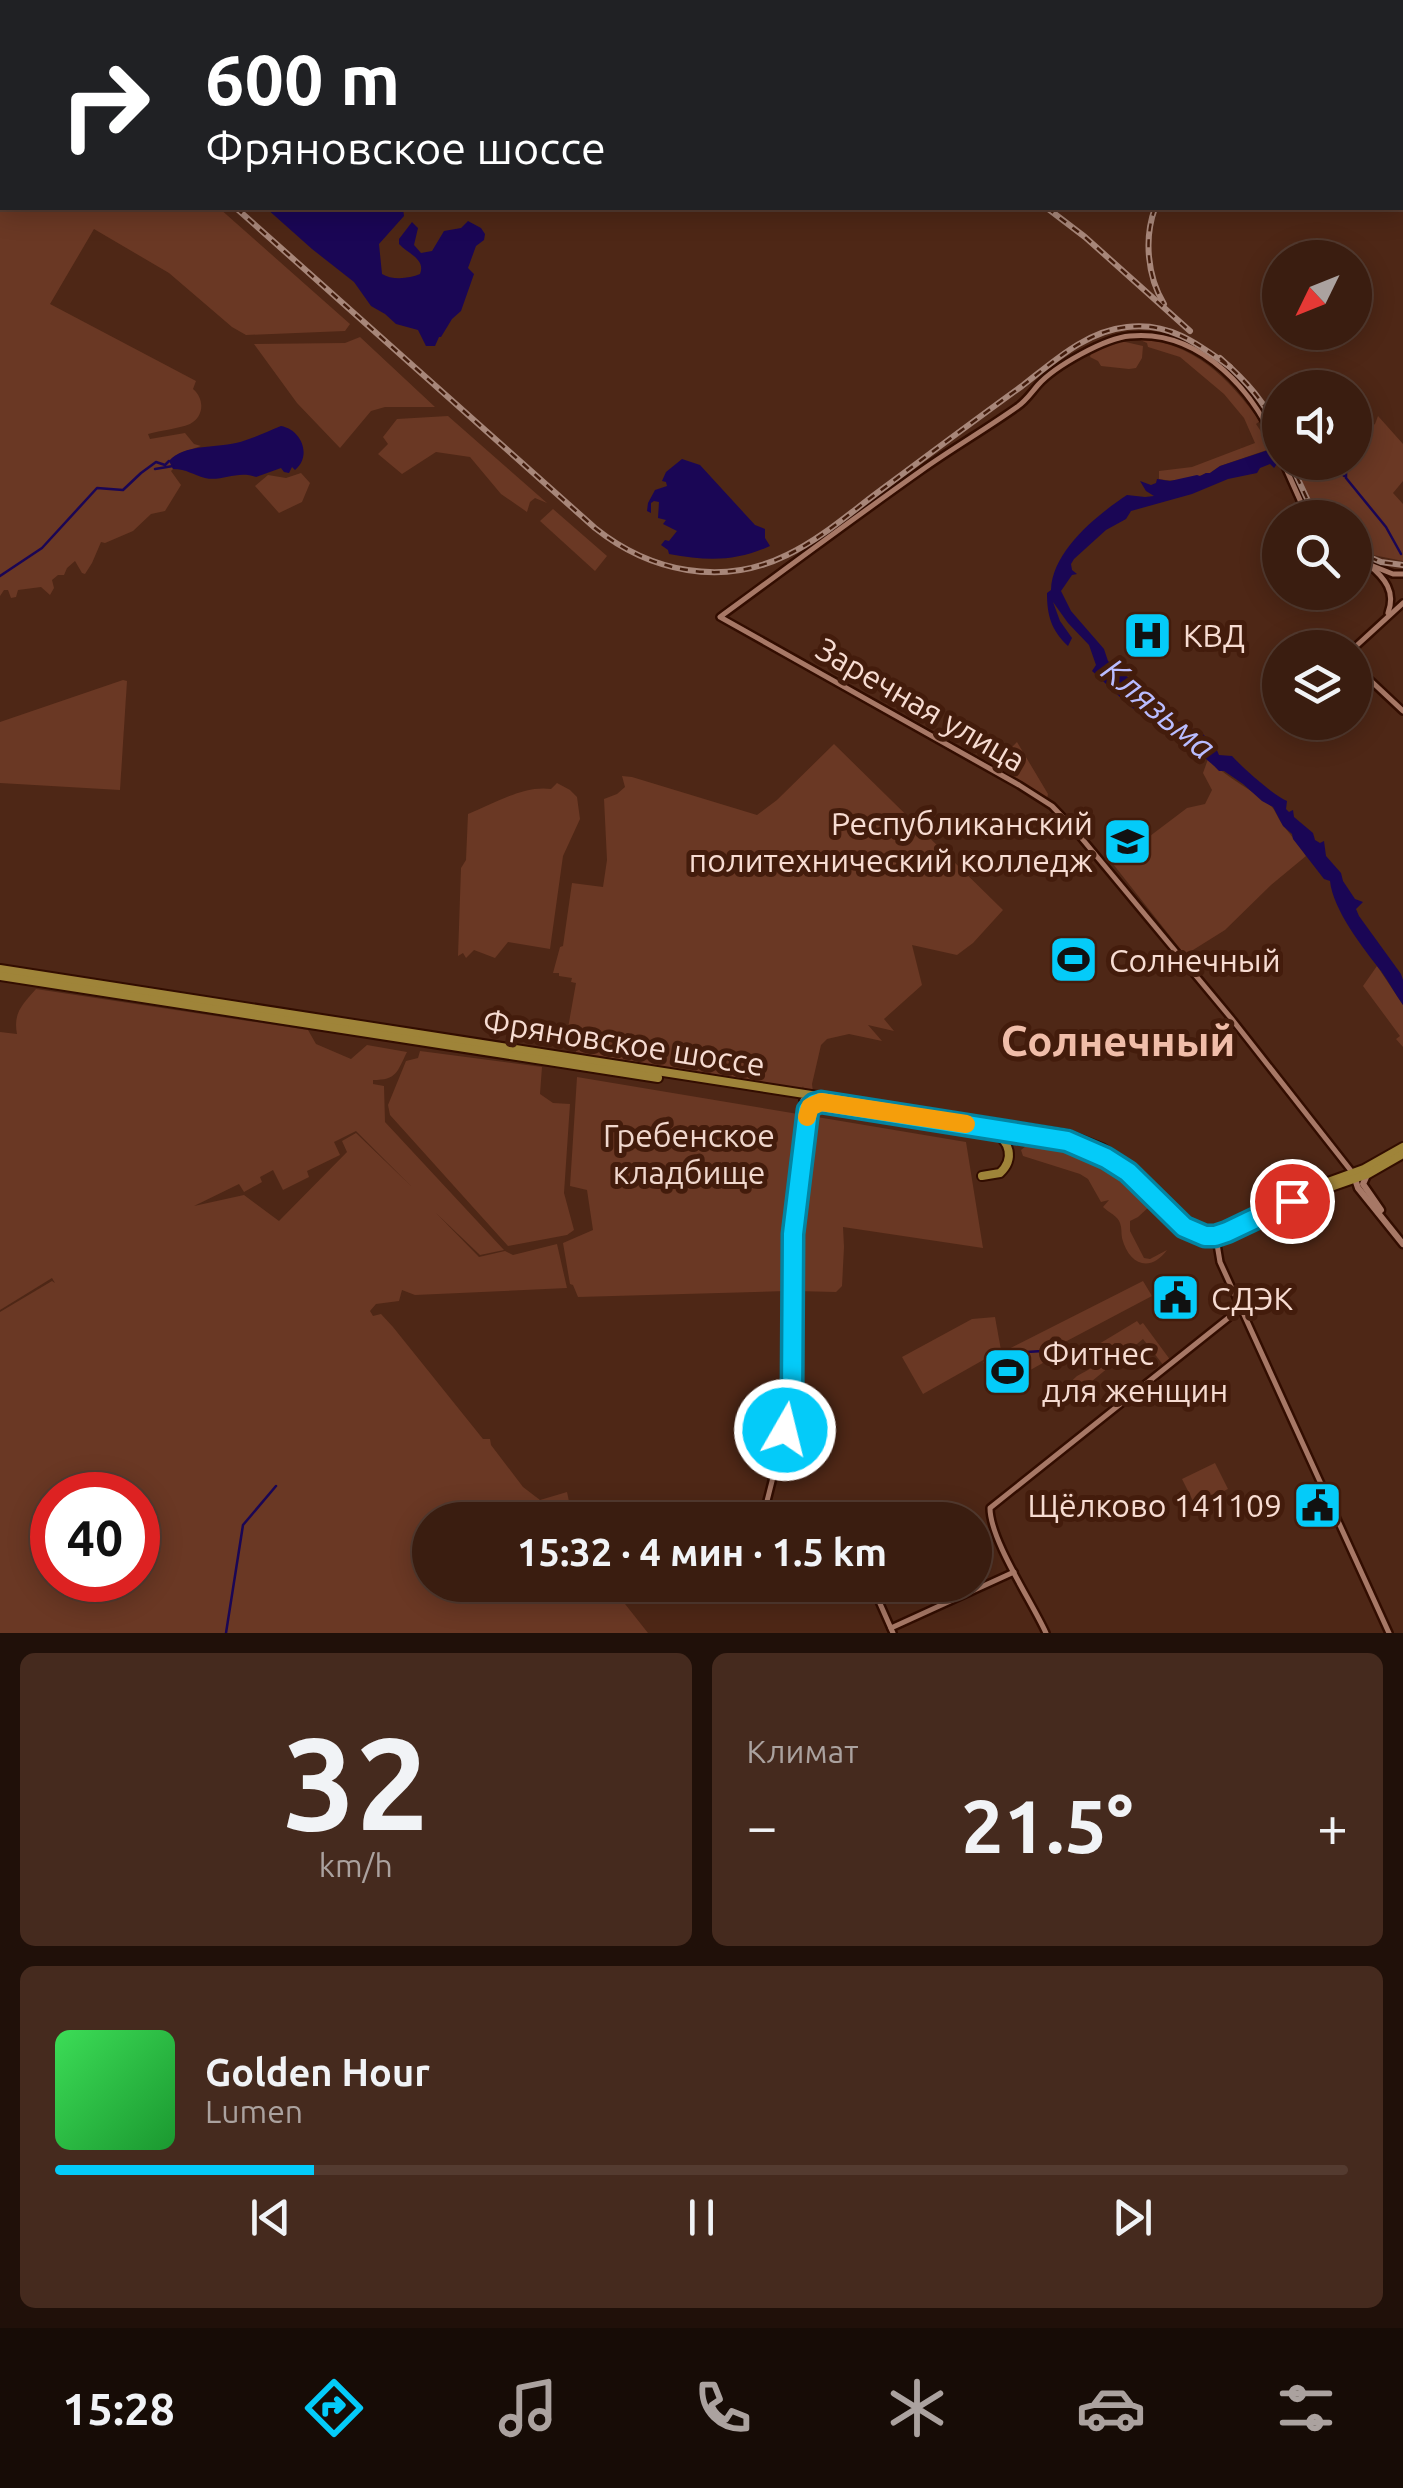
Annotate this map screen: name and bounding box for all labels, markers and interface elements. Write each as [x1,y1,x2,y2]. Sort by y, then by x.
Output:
icon: right [40,40,170,170]
text: 600 m [205,40,400,118]
text: Фряновское шоссе [205,122,606,173]
north arrow [1262,240,1372,350]
map controls [1262,240,1372,740]
button: sound [1262,370,1372,480]
button: search [1262,500,1372,610]
hospital icon: КВД [1122,609,1174,661]
place label: КВД [1183,617,1245,653]
street label: Заречная улица [810,630,1032,778]
button: layers [1262,630,1372,740]
water label: Клязьма [1094,649,1224,767]
place label: Республиканский политехнический колледж [689,805,1093,878]
school or university icon: Республиканский политехнический колледж [1102,815,1154,867]
sports icon: Солнечный [1048,934,1100,986]
place label: Солнечный [1109,942,1281,978]
street label: Фряновское шоссе [480,1002,768,1082]
district label: Солнечный [1001,1017,1235,1064]
park label: Гребенское кладбище [603,1117,775,1190]
pin [1250,1159,1335,1244]
icon: arrive [1265,1174,1320,1229]
public building icon: СДЭК [1150,1272,1202,1324]
place label: СДЭК [1211,1280,1293,1316]
place label: Фитнес для женщин [1042,1335,1228,1408]
sports icon: Фитнес для женщин [981,1345,1033,1397]
position arrow [733,1378,837,1482]
speed limit sign: 40 [30,1472,160,1602]
public building icon: Щёлково 141109 [1291,1479,1343,1531]
place label: Щёлково 141109 [1028,1487,1282,1523]
text: 15:32 · 4 мин · 1.5 km [517,1531,887,1573]
text: 32 [282,1709,429,1855]
text: Климат [747,1733,858,1769]
text: 21.5° [961,1783,1133,1867]
text: − [747,1795,778,1856]
text: + [1317,1795,1348,1856]
text: km/h [319,1847,393,1883]
text: Golden Hour [205,2051,430,2093]
text: Lumen [205,2093,303,2129]
icon: previous [243,2190,298,2245]
icon: pause [674,2190,729,2245]
icon: next [1105,2190,1160,2245]
icon: directions [299,2373,369,2443]
icon: music [493,2373,563,2443]
icon: phone [688,2373,758,2443]
icon: climate [882,2373,952,2443]
icon: car [1076,2373,1146,2443]
icon: filters [1271,2373,1341,2443]
text: 15:28 [62,2383,175,2434]

